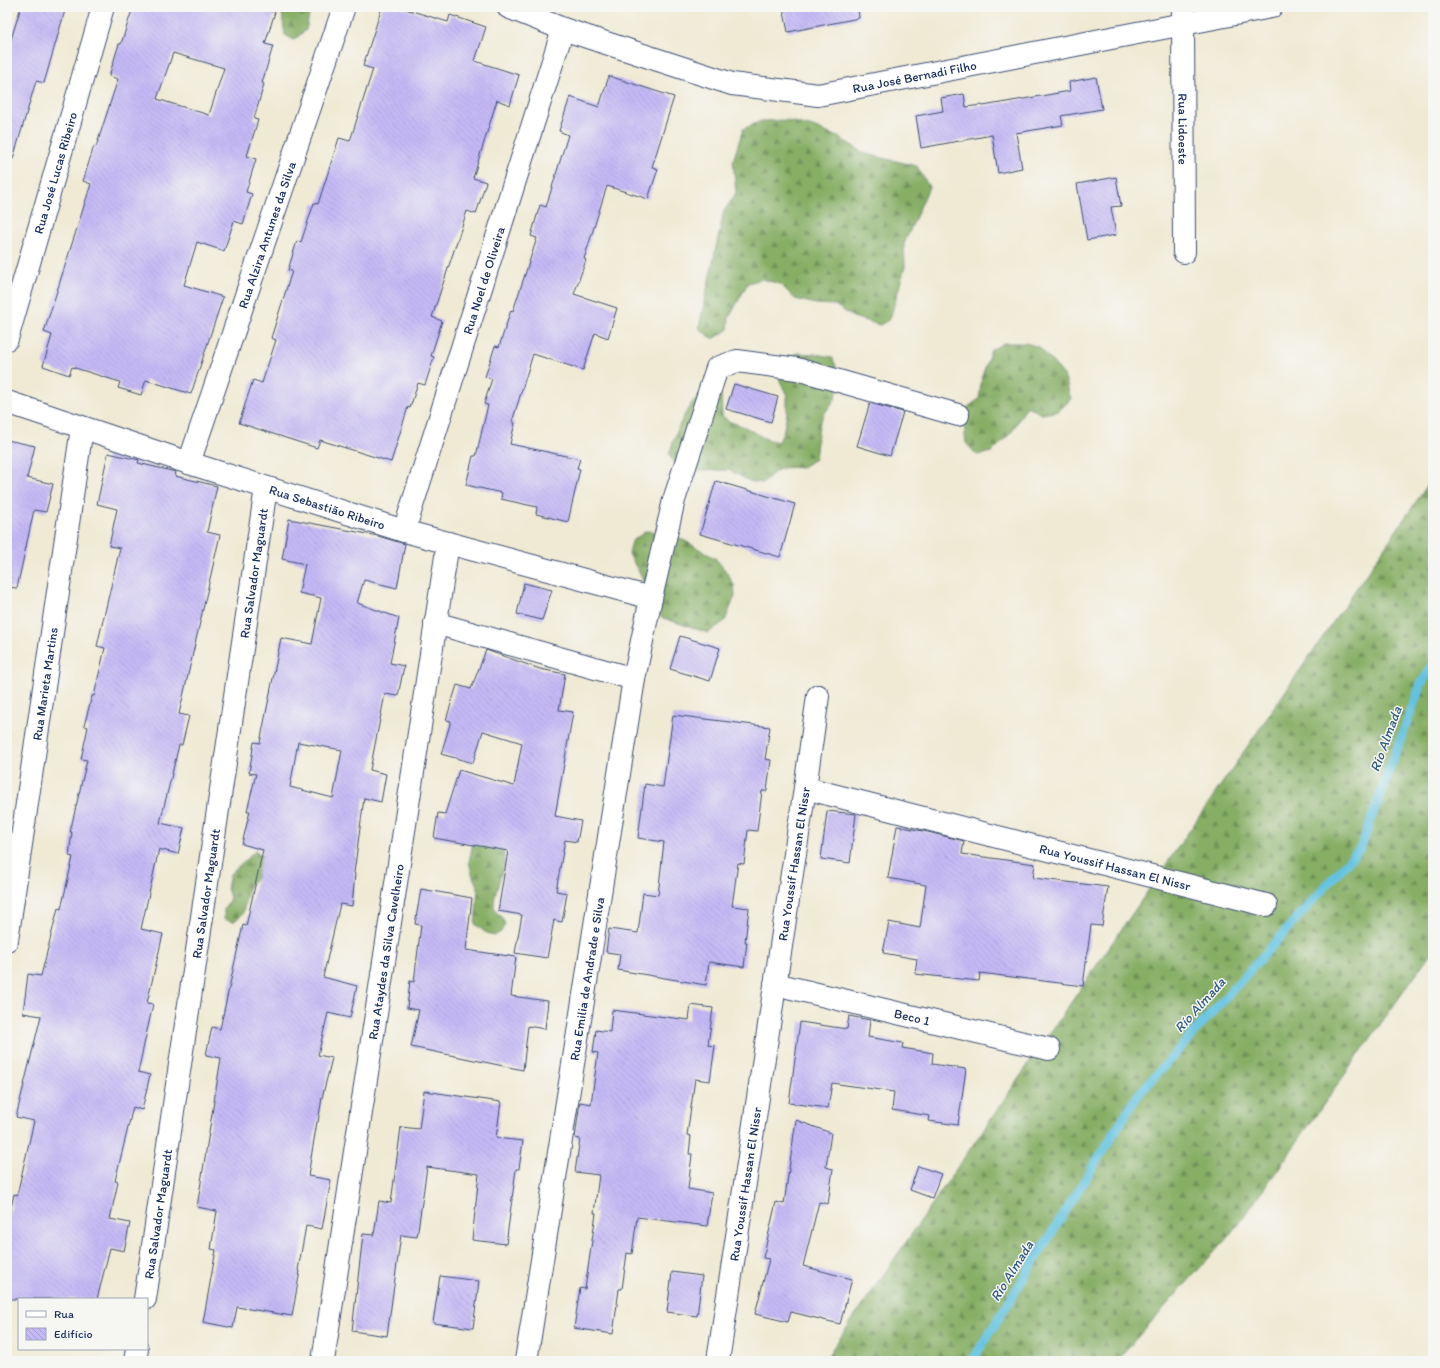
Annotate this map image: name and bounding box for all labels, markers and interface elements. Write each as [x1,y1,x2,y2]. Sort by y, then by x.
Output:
street label: Rua José Bernadi Filho [851,57,978,96]
street label: Rua Lidoeste [1176,93,1191,165]
street label: Rua José Lucas Ribeiro [30,110,80,235]
street label: Rua Alzira Antunes da Silva [235,159,299,310]
street label: Rua Noel de Oliveira [459,224,508,336]
street label: Rua Sebastião Ribeiro [267,481,388,532]
street label: Rua Salvador Maguardt [236,507,270,639]
street label: Rua Marieta Martins [29,626,60,741]
water label: Río Almada [1366,703,1406,774]
street label: Rua Youssif Hassan El Nissr [774,785,813,942]
street label: Rua Salvador Maguardt [188,827,223,959]
street label: Rua Youssif Hassan El Nissr [1038,840,1193,893]
street label: Rua Ataydes da Silva Cavelheiro [365,862,406,1041]
street label: Rua Emilia de Andrade e Silva [566,895,607,1062]
water label: Río Almada [1171,973,1230,1036]
street label: Beco 1 [893,1005,932,1028]
street label: Rua Youssif Hassan El Nissr [726,1105,764,1262]
street label: Rua Salvador Maguardt [141,1148,175,1280]
water label: Río Almada [987,1237,1038,1304]
legend [18,1298,148,1350]
text: Rua [54,1307,74,1321]
text: Edifício [54,1327,93,1341]

